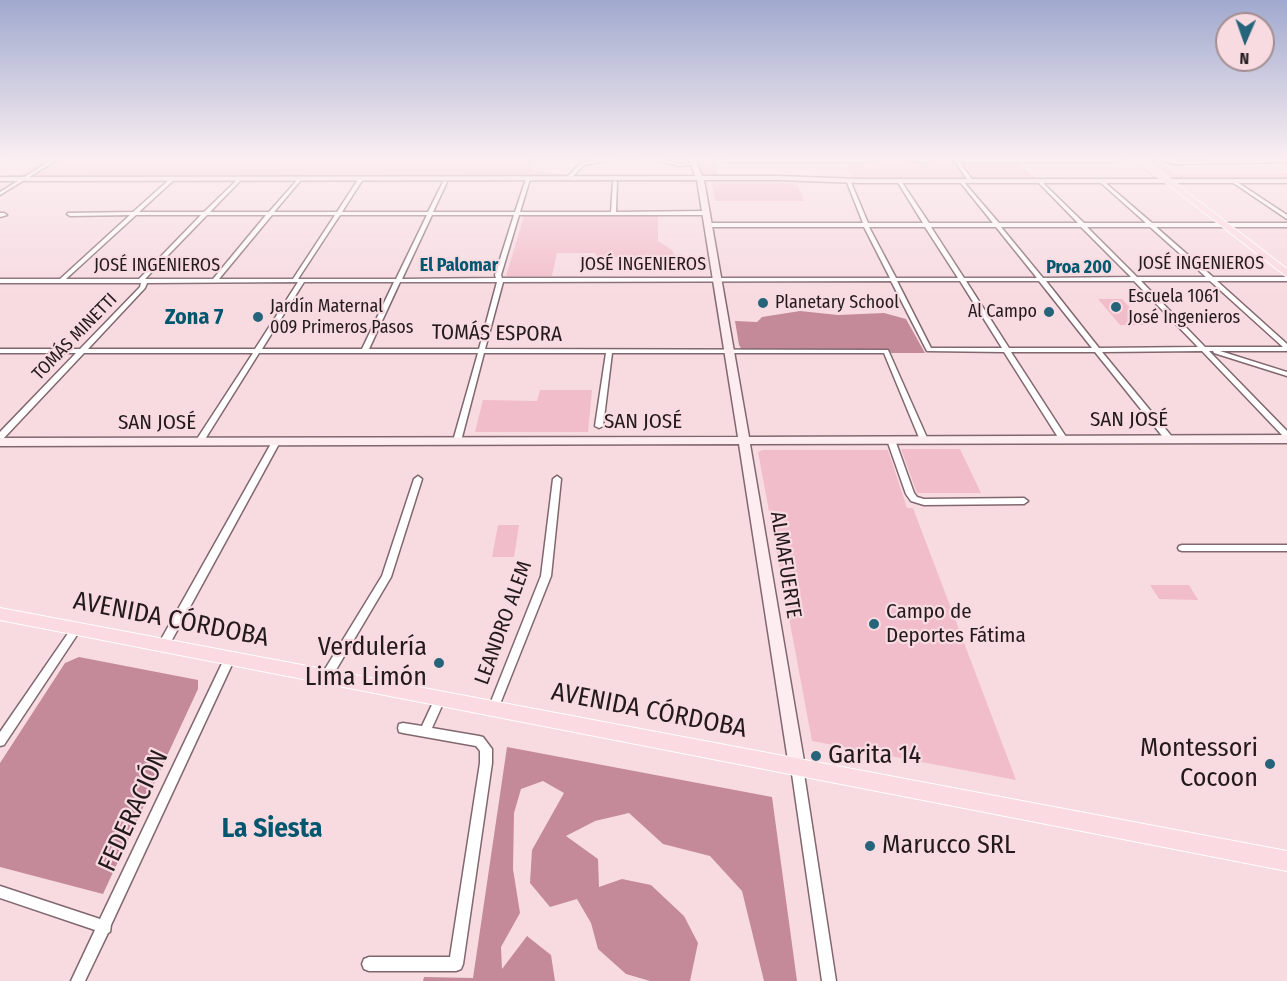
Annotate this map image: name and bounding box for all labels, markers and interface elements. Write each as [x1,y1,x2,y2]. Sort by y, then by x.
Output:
north arrow [1215,12,1275,72]
text: N [1239,49,1250,68]
street label: JOSÉ INGENIEROS [1138,253,1264,275]
street label: JOSÉ INGENIEROS [580,254,706,276]
street label: JOSÉ INGENIEROS [94,255,220,277]
district label: El Palomar [420,255,498,277]
district label: Proa 200 [1046,257,1112,279]
place label: Escuela 1061 José Ingenieros [1128,286,1240,328]
street label: TOMÁS MINETTI [28,289,122,385]
place label: Planetary School [775,292,899,314]
place label: Jardín Maternal 009 Primeros Pasos [270,296,413,338]
marker: Planetary School [756,296,770,310]
marker: Escuela 1061 José Ingenieros [1109,300,1123,314]
place label: Al Campo [968,301,1037,323]
district label: Zona 7 [165,305,223,331]
marker: Al Campo [1042,305,1056,319]
marker: Jardín Maternal 009 Primeros Pasos [251,310,265,324]
street label: TOMÁS ESPORA [432,320,562,348]
street label: SAN JOSÉ [1090,407,1168,433]
street label: SAN JOSÉ [604,409,682,435]
street label: SAN JOSÉ [118,410,196,436]
street label: ALMAFUERTE [764,510,806,620]
street label: LEANDRO ALEM [470,558,538,688]
street label: AVENIDA CÓRDOBA [71,586,271,654]
place label: Campo de Deportes Fátima [886,599,1026,649]
marker: Campo de Deportes Fátima [867,617,881,631]
place label: Verdulería Lima Limón [305,632,427,694]
marker: Verdulería Lima Limón [432,656,446,670]
street label: AVENIDA CÓRDOBA [549,677,749,745]
place label: Montessori Cocoon [1140,733,1258,794]
place label: Garita 14 [828,740,921,772]
street label: FEDERACIÓN [92,745,176,877]
marker: Garita 14 [809,749,823,763]
marker: Montessori Cocoon [1263,757,1277,771]
district label: La Siesta [222,813,322,845]
place label: Marucco SRL [882,830,1016,862]
marker: Marucco SRL [863,839,877,853]

